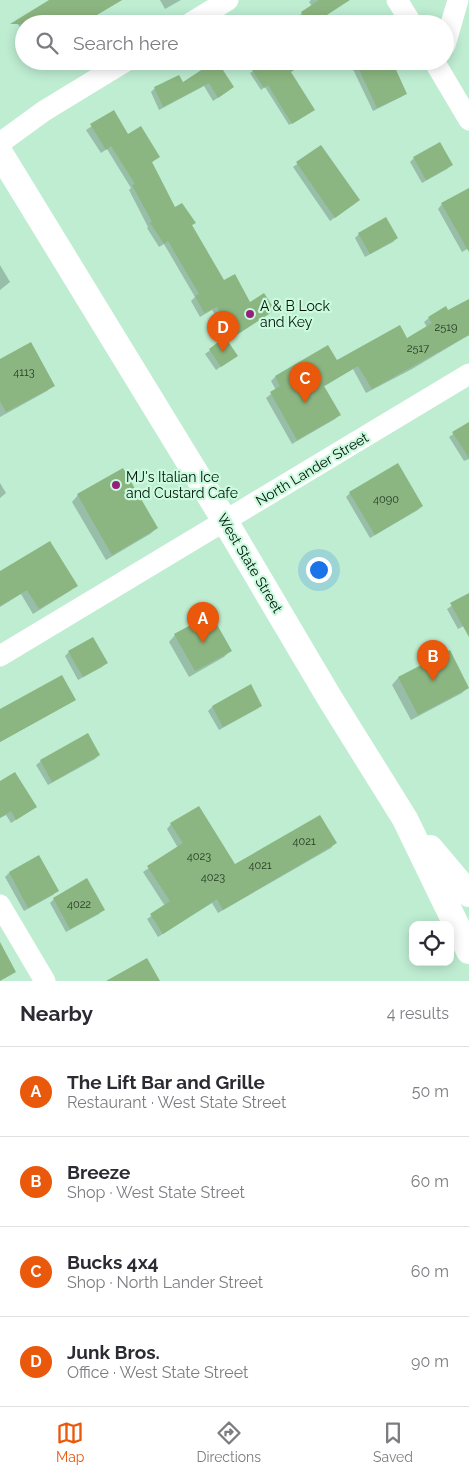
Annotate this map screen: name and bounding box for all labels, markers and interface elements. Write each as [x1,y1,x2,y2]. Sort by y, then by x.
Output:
search box [15,15,454,70]
icon: search [33,29,61,57]
text: Search here [73,32,179,54]
place label: A & B Lock and Key [260,298,330,330]
marker: A & B Lock and Key [244,308,256,320]
pin: D [207,311,239,352]
house number: 2519 [435,321,457,334]
house number: 2517 [407,342,429,355]
pin: C [289,362,321,403]
house number: 4113 [13,366,35,379]
street label: North Lander Street [253,429,371,509]
place label: MJ's Italian Ice and Custard Cafe [126,469,238,501]
marker: MJ's Italian Ice and Custard Cafe [110,479,122,491]
house number: 4090 [373,493,399,506]
street label: West State Street [214,511,286,616]
your location [306,557,332,583]
pin: A [187,602,219,643]
pin: B [417,640,449,681]
house number: 4021 [292,835,316,848]
house number: 4023 [187,850,211,863]
house number: 4021 [248,859,272,872]
house number: 4023 [201,871,225,884]
house number: 4022 [67,898,91,911]
map controls [409,921,454,966]
button: locate [409,921,454,966]
text: Nearby [20,1001,93,1026]
text: 4 results [387,1004,449,1023]
text: The Lift Bar and Grille [67,1071,265,1093]
text: A [31,1082,41,1101]
text: 50 m [412,1082,449,1101]
text: Restaurant · West State Street [67,1093,286,1112]
text: Breeze [67,1161,130,1183]
text: B [31,1172,41,1191]
text: 60 m [411,1172,449,1191]
text: Shop · West State Street [67,1183,245,1202]
text: Bucks 4x4 [67,1251,159,1273]
text: C [31,1262,41,1281]
text: 60 m [411,1262,449,1281]
text: Shop · North Lander Street [67,1273,263,1292]
text: Junk Bros. [67,1341,160,1363]
text: D [30,1352,42,1371]
text: 90 m [411,1352,449,1371]
text: Office · West State Street [67,1363,248,1382]
tab: Map [56,1419,84,1465]
tab: Directions [196,1419,261,1465]
tab: Saved [373,1419,413,1465]

